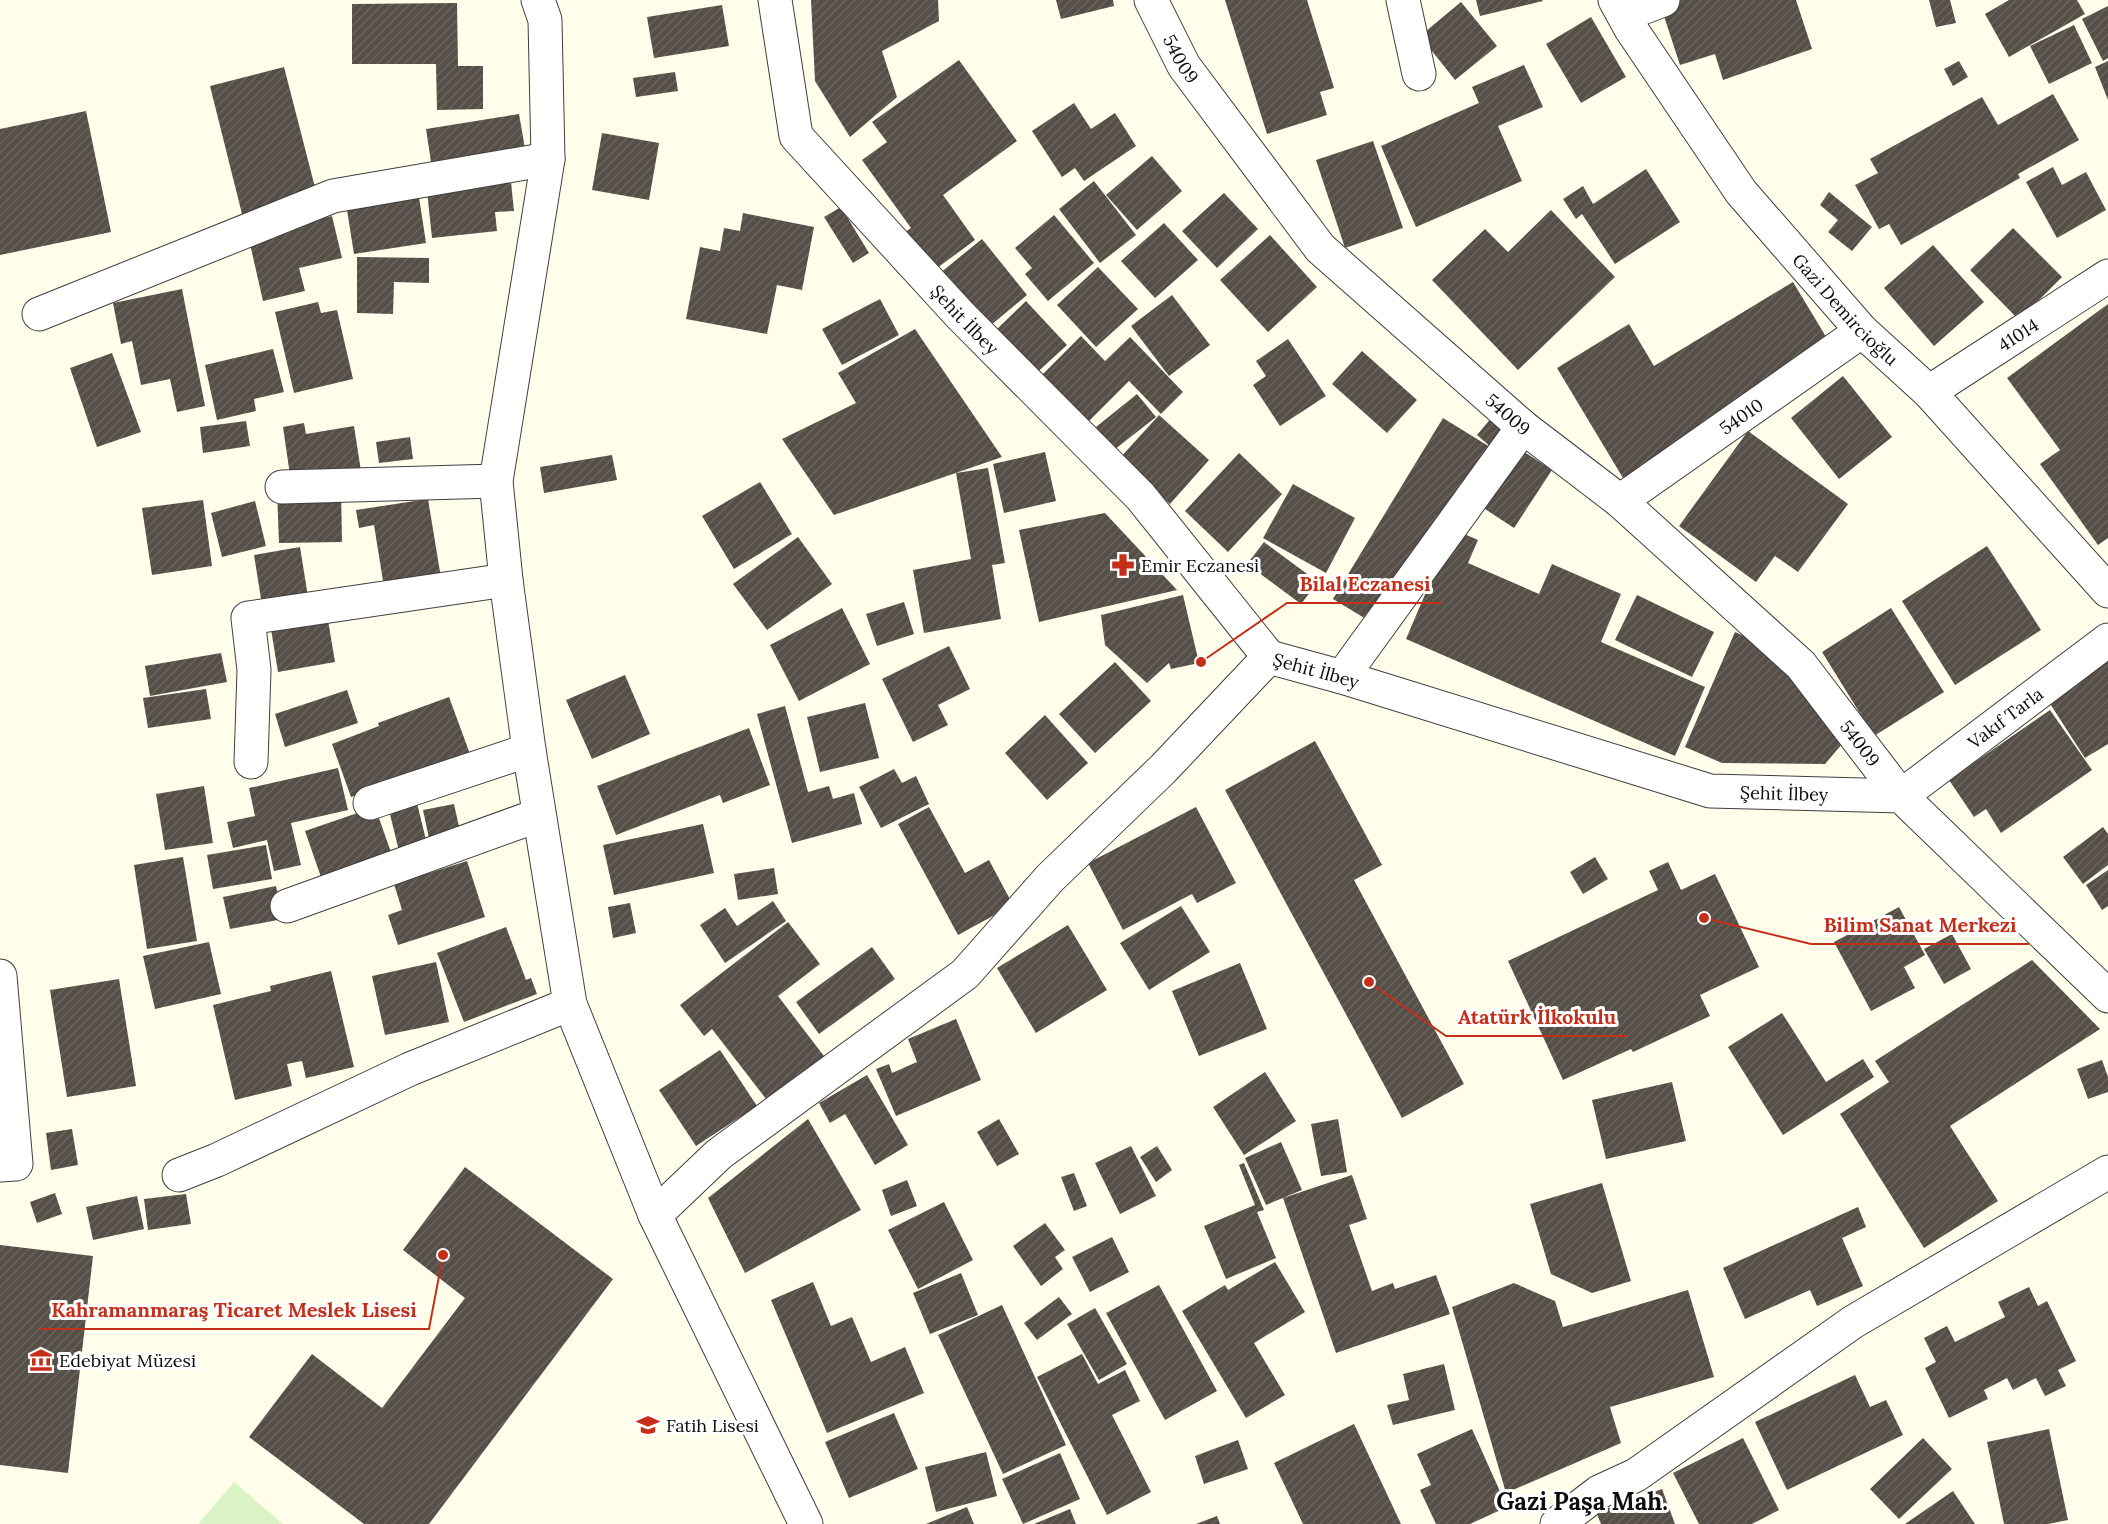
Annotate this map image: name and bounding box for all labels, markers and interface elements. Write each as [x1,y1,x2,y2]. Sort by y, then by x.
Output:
street label: 54009 [1159,30,1204,88]
street label: Gazi Demircioğlu [1788,248,1904,370]
street label: Şehit İlbey [926,279,1004,360]
street label: 41014 [1993,313,2043,356]
street label: 54009 [1481,388,1535,440]
street label: 54010 [1715,393,1768,439]
pharmacy icon: Emir Eczanesi [1110,552,1136,578]
place label: Emir Eczanesi [1141,554,1259,577]
callout: Bilal Eczanesi [1287,565,1442,603]
text: Bilal Eczanesi [1300,571,1431,596]
street label: Şehit İlbey [1271,647,1363,693]
street label: Vakıf Tarla [1962,682,2047,754]
street label: 54009 [1836,715,1886,771]
street label: Şehit İlbey [1740,780,1829,806]
callout: Bilim Sanat Merkezi [1811,906,2029,944]
text: Bilim Sanat Merkezi [1823,912,2017,937]
callout: Atatürk İlkokulu [1446,998,1628,1036]
text: Atatürk İlkokulu [1458,1004,1616,1029]
callout: Kahramanmaraş Ticaret Meslek Lisesi [39,1291,429,1329]
text: Kahramanmaraş Ticaret Meslek Lisesi [51,1297,417,1322]
museum icon: Edebiyat Müzesi [28,1347,54,1373]
place label: Edebiyat Müzesi [59,1349,196,1372]
school or university icon: Fatih Lisesi [635,1412,661,1438]
place label: Fatih Lisesi [666,1414,759,1437]
district label: Gazi Paşa Mah. [1496,1486,1668,1517]

